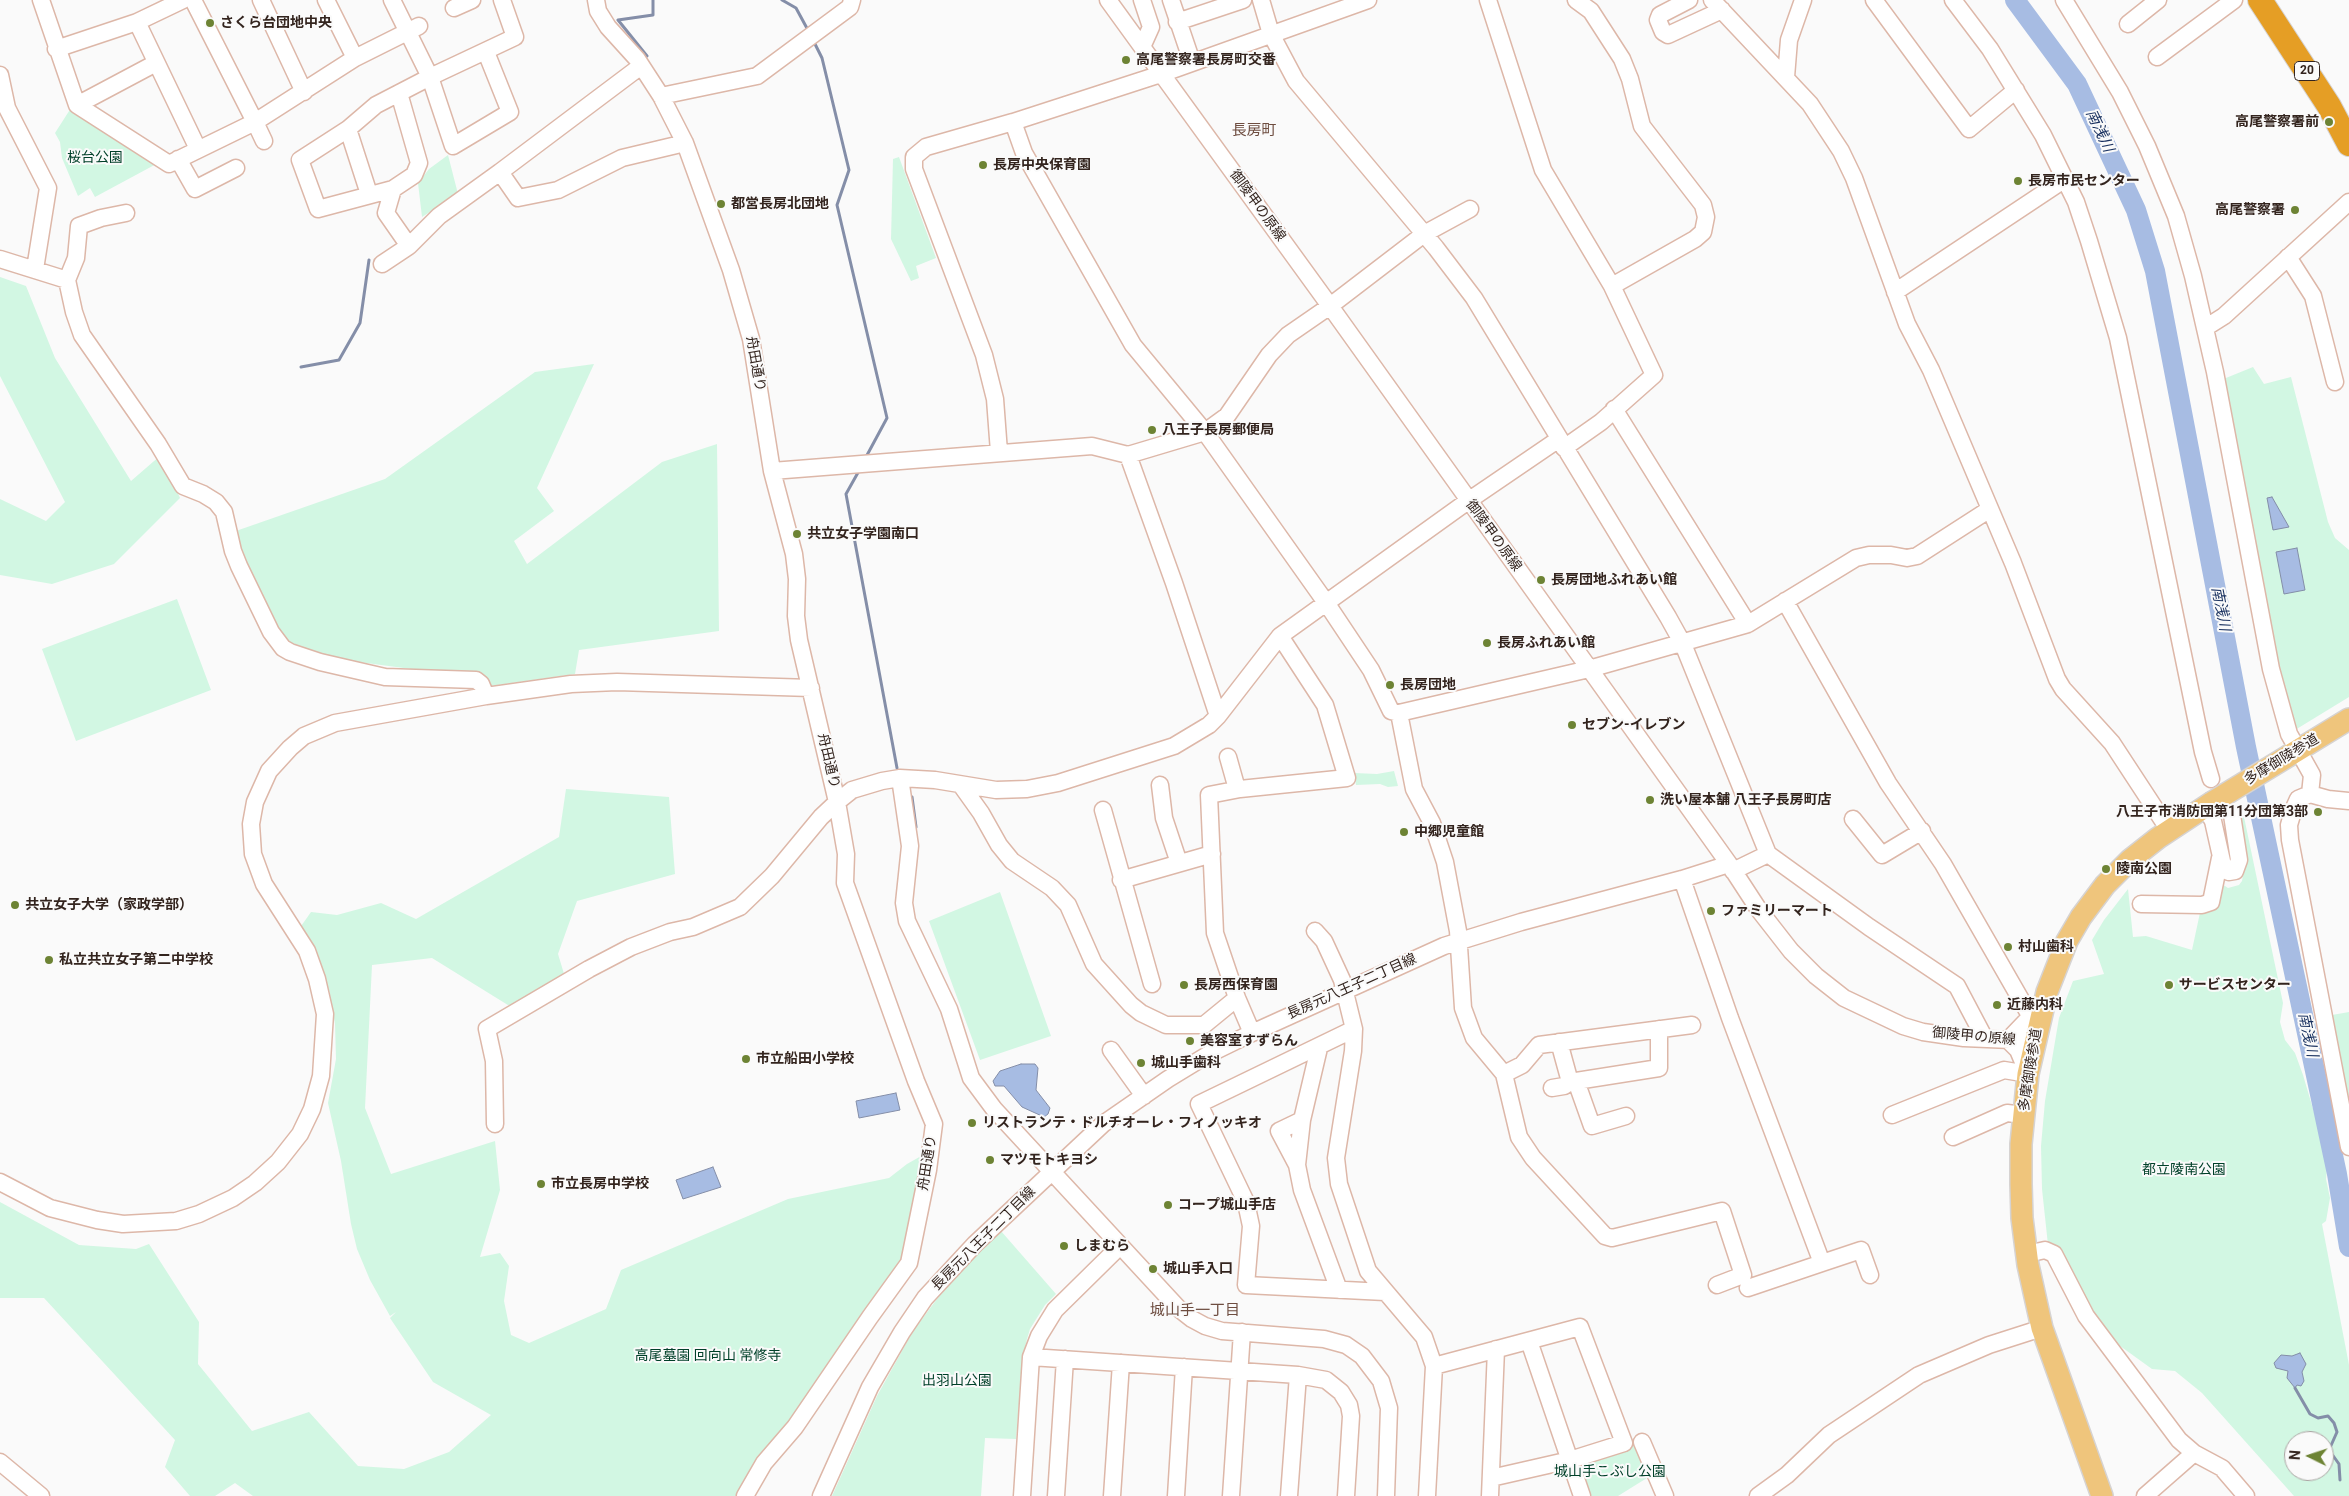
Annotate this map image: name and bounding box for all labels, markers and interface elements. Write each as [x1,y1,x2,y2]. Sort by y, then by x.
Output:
place label: さくら台団地中央 [220,15,332,31]
marker: さくら台団地中央 [204,17,216,29]
place label: 高尾警察署長房町交番 [1136,52,1276,68]
marker: 高尾警察署長房町交番 [1120,54,1132,66]
road number: 20 [2294,61,2320,80]
water label: 南浅川 [2081,107,2117,155]
place label: 高尾警察署前 [2235,114,2319,130]
marker: 高尾警察署前 [2323,116,2335,128]
district label: 長房町 [1232,122,1276,140]
park label: 桜台公園 [67,150,123,166]
place label: 長房中央保育園 [993,157,1091,173]
marker: 長房中央保育園 [977,159,989,171]
street label: 御陵甲の原線 [1226,167,1288,245]
place label: 長房市民センター [2028,173,2140,189]
marker: 長房市民センター [2012,175,2024,187]
place label: 都営長房北団地 [731,196,829,212]
marker: 都営長房北団地 [715,198,727,210]
place label: 高尾警察署 [2215,202,2285,218]
marker: 高尾警察署 [2289,204,2301,216]
street label: 舟田通り [742,335,768,393]
place label: 八王子長房郵便局 [1162,422,1274,438]
marker: 八王子長房郵便局 [1146,424,1158,436]
street label: 御陵甲の原線 [1462,497,1524,575]
place label: 共立女子学園南口 [807,526,919,542]
marker: 共立女子学園南口 [791,528,803,540]
place label: 長房団地ふれあい館 [1551,572,1677,588]
marker: 長房団地ふれあい館 [1535,574,1547,586]
water label: 南浅川 [2207,585,2233,633]
place label: 長房ふれあい館 [1497,635,1595,651]
marker: 長房ふれあい館 [1481,637,1493,649]
place label: 長房団地 [1400,677,1456,693]
marker: 長房団地 [1384,679,1396,691]
place label: セブン-イレブン [1582,717,1686,733]
marker: セブン-イレブン [1566,719,1578,731]
street label: 多摩御陵参道 [2242,731,2322,789]
street label: 舟田通り [814,732,842,790]
place label: 洗い屋本舗 八王子長房町店 [1660,792,1831,808]
marker: 洗い屋本舗 八王子長房町店 [1644,794,1656,806]
place label: 八王子市消防団第11分団第3部 [2116,804,2308,820]
marker: 八王子市消防団第11分団第3部 [2312,806,2324,818]
place label: 中郷児童館 [1414,824,1484,840]
marker: 中郷児童館 [1398,826,1410,838]
place label: 陵南公園 [2116,861,2172,877]
marker: 陵南公園 [2100,863,2112,875]
place label: 共立女子大学（家政学部） [25,897,193,913]
marker: 共立女子大学（家政学部） [9,899,21,911]
place label: ファミリーマート [1721,903,1833,919]
marker: ファミリーマート [1705,905,1717,917]
place label: 村山歯科 [2018,939,2074,955]
marker: 村山歯科 [2002,941,2014,953]
street label: 長房元八王子二丁目線 [1285,951,1419,1023]
place label: 私立共立女子第二中学校 [59,952,213,968]
marker: 私立共立女子第二中学校 [43,954,55,966]
place label: 長房西保育園 [1194,977,1278,993]
place label: サービスセンター [2179,977,2291,993]
marker: 長房西保育園 [1178,979,1190,991]
marker: サービスセンター [2163,979,2175,991]
place label: 近藤内科 [2007,997,2063,1013]
marker: 近藤内科 [1991,999,2003,1011]
water label: 南浅川 [2294,1011,2320,1059]
street label: 御陵甲の原線 [1931,1025,2017,1049]
street label: 多摩御陵参道 [2016,1027,2046,1113]
place label: 美容室すずらん [1200,1033,1298,1049]
marker: 美容室すずらん [1184,1035,1196,1047]
place label: 市立船田小学校 [756,1051,854,1067]
marker: 市立船田小学校 [740,1053,752,1065]
place label: 城山手歯科 [1151,1055,1221,1071]
marker: 城山手歯科 [1135,1057,1147,1069]
place label: リストランテ・ドルチオーレ・フィノッキオ [982,1115,1262,1131]
marker: リストランテ・ドルチオーレ・フィノッキオ [966,1117,978,1129]
street label: 舟田通り [915,1134,941,1192]
place label: マツモトキヨシ [1000,1152,1098,1168]
marker: マツモトキヨシ [984,1154,996,1166]
park label: 都立陵南公園 [2142,1162,2226,1178]
place label: 市立長房中学校 [551,1176,649,1192]
marker: 市立長房中学校 [535,1178,547,1190]
street label: 長房元八王子二丁目線 [929,1184,1039,1294]
place label: コープ城山手店 [1178,1197,1276,1213]
marker: コープ城山手店 [1162,1199,1174,1211]
place label: しまむら [1074,1238,1130,1254]
marker: しまむら [1058,1240,1070,1252]
place label: 城山手入口 [1163,1261,1233,1277]
marker: 城山手入口 [1147,1263,1159,1275]
district label: 城山手一丁目 [1150,1302,1240,1320]
park label: 高尾墓園 回向山 常修寺 [635,1348,781,1364]
park label: 出羽山公園 [922,1373,992,1389]
north arrow [2284,1431,2334,1481]
text: N [2287,1450,2303,1461]
park label: 城山手こぶし公園 [1554,1464,1666,1480]

